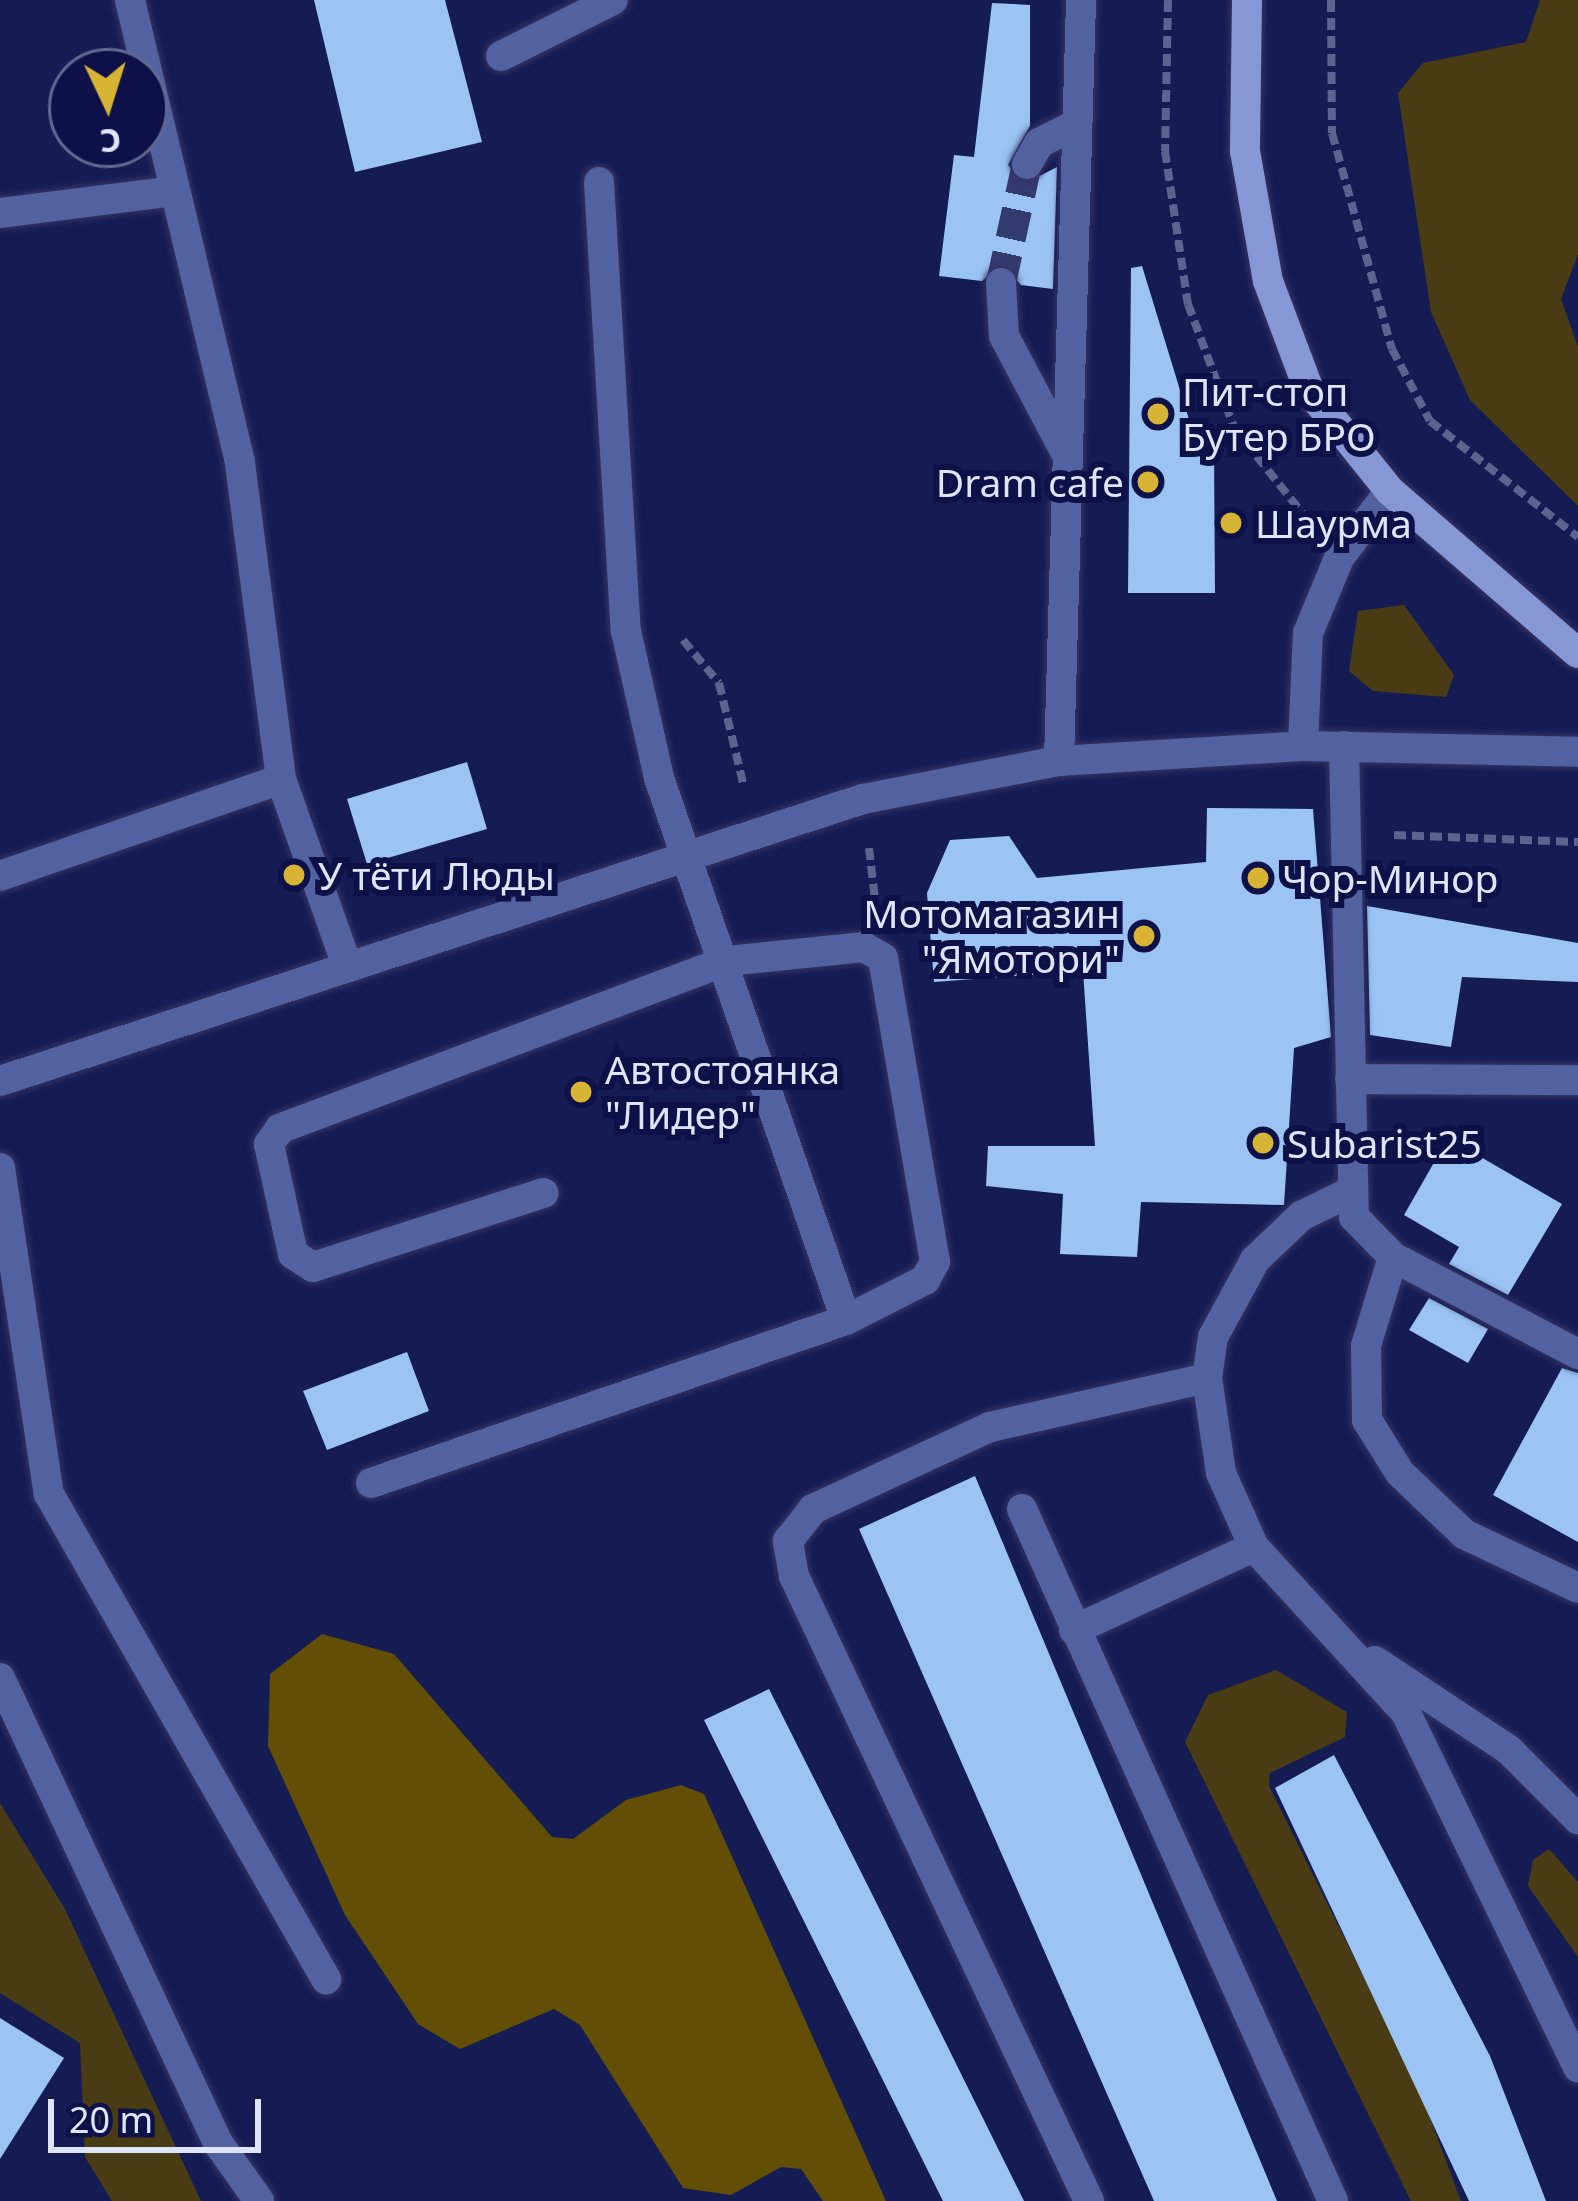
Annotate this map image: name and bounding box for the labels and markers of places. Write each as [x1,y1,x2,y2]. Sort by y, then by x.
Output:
place label: Пит-стоп Бутер БРО [1182,369,1376,460]
marker: Пит-стоп Бутер БРО [1145,401,1171,427]
place label: Dram cafe [936,459,1124,505]
marker: Dram cafe [1135,469,1161,495]
place label: Шаурма [1255,500,1412,546]
marker: Шаурма [1218,510,1244,536]
place label: У тёти Люды [318,852,555,898]
place label: Чор-Минор [1282,855,1498,901]
marker: У тёти Люды [281,862,307,888]
marker: Чор-Минор [1245,865,1271,891]
place label: Мотомагазин "Ямотори" [863,891,1120,982]
marker: Мотомагазин "Ямотори" [1131,923,1157,949]
place label: Автостоянка "Лидер" [605,1047,840,1138]
marker: Автостоянка "Лидер" [568,1079,594,1105]
place label: Subarist25 [1287,1120,1482,1166]
marker: Subarist25 [1250,1130,1276,1156]

